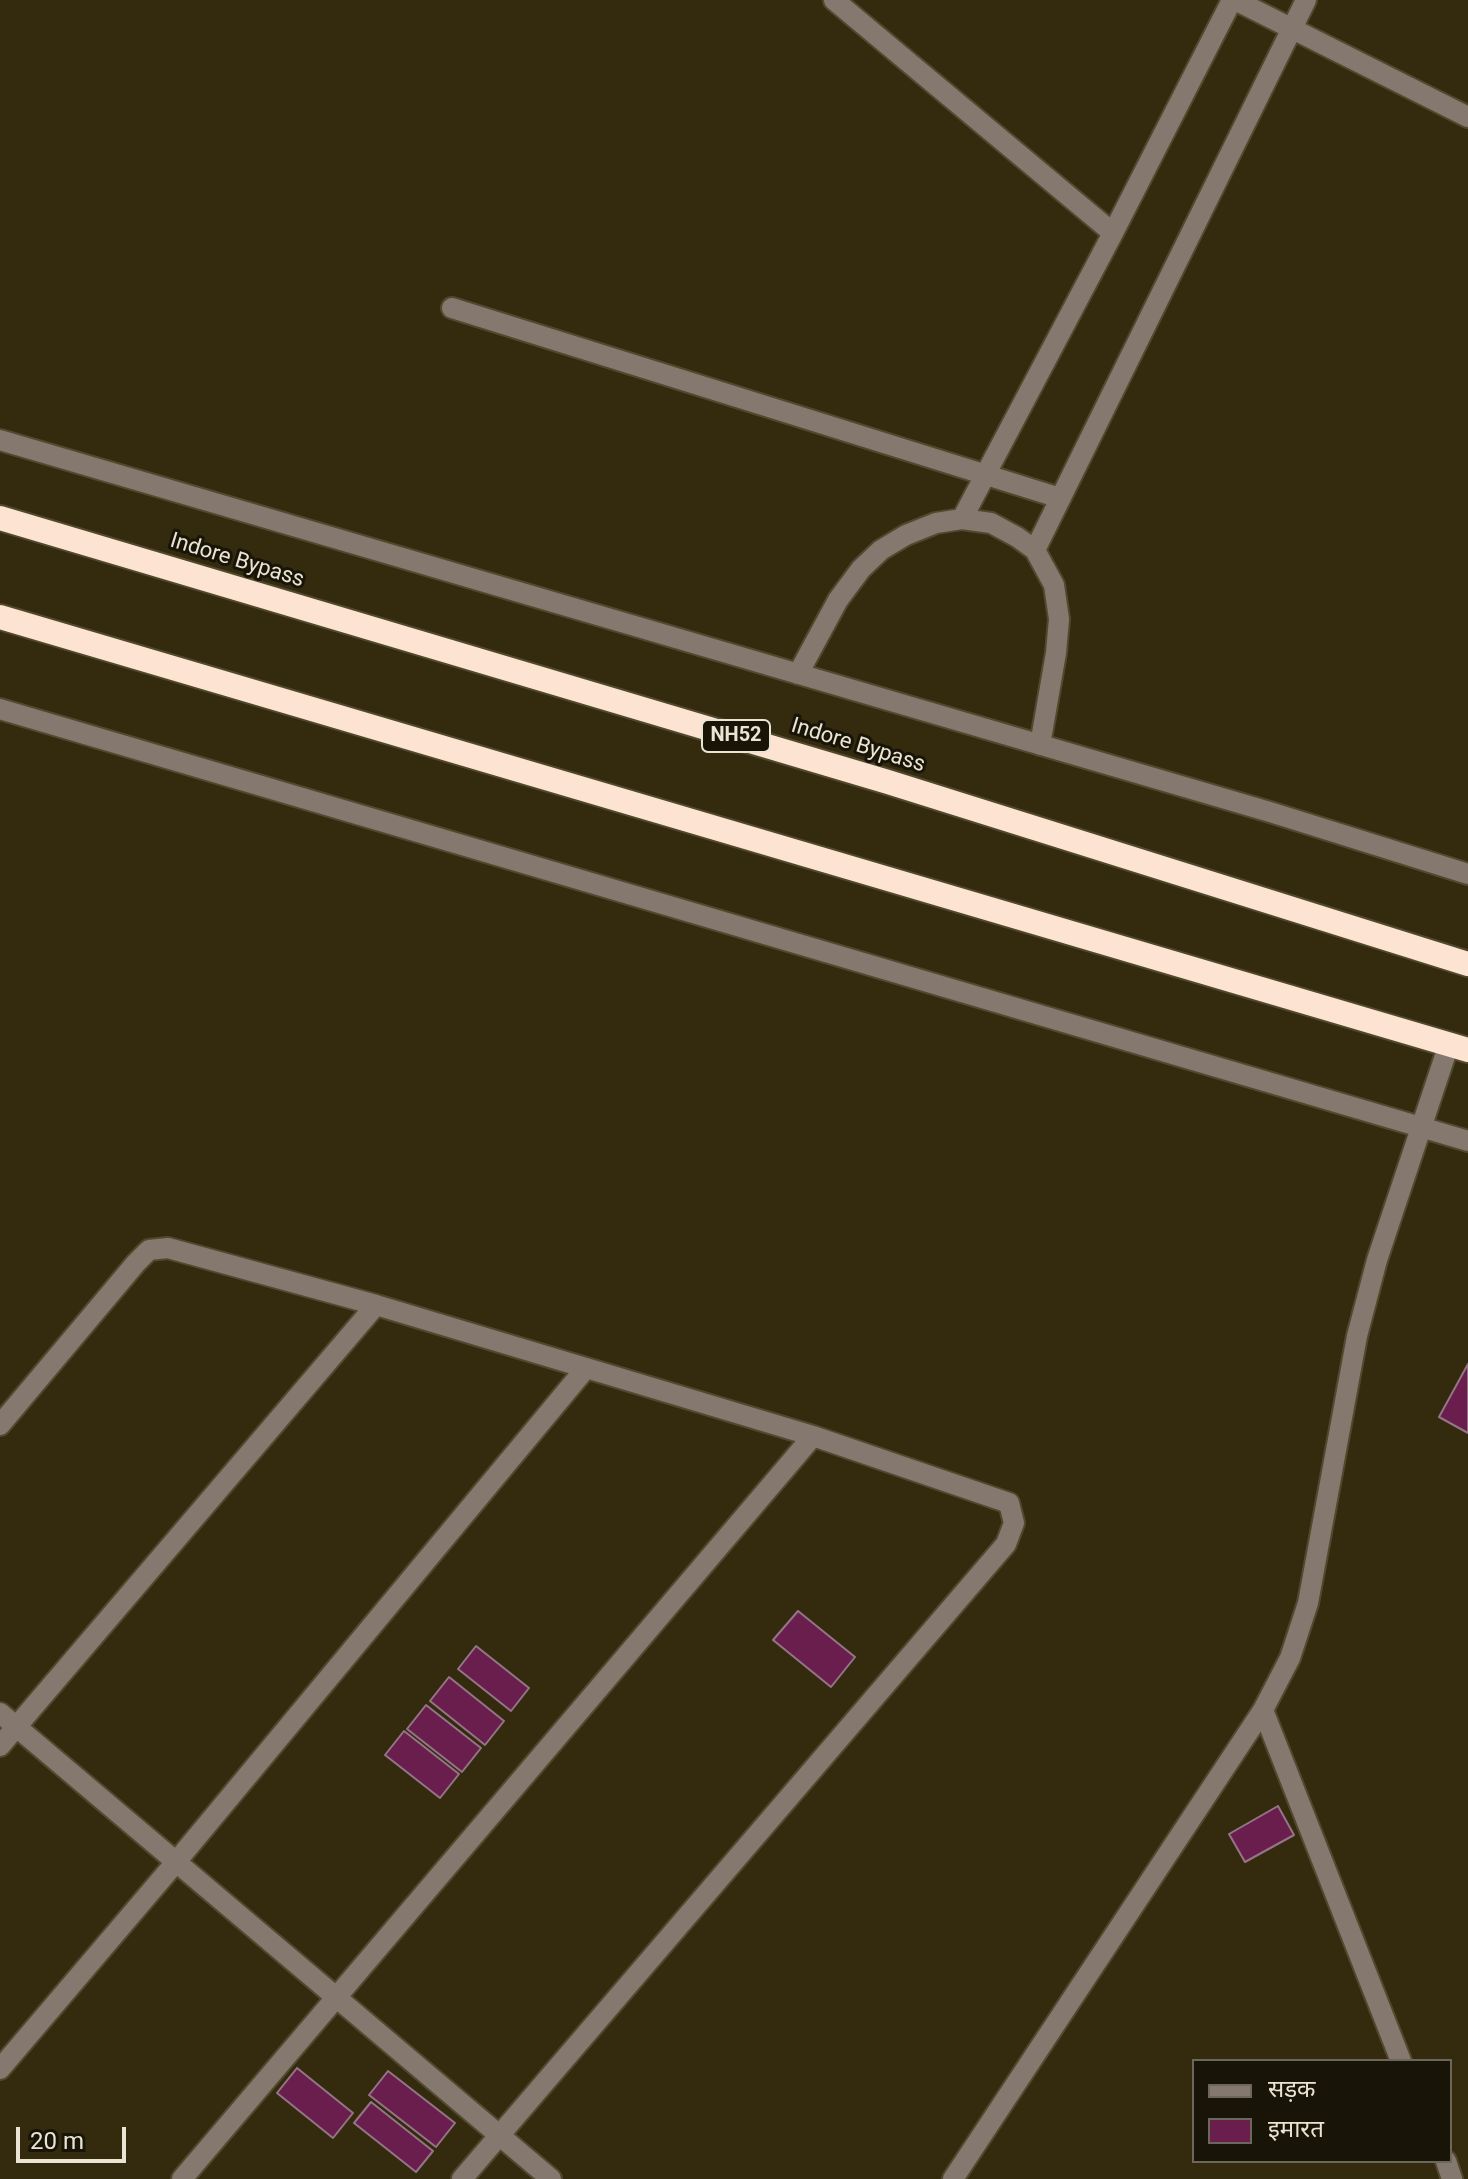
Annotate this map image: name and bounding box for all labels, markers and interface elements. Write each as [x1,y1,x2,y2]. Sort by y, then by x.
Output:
street label: Indore Bypass [167,528,307,594]
street label: Indore Bypass [788,713,928,779]
road number: NH52 [702,720,770,752]
legend [1192,2059,1452,2163]
text: सड़क [1268,2075,1316,2103]
scale bar [20,2111,130,2161]
text: इमारत [1268,2115,1324,2143]
text: 20 m [30,2127,84,2155]

